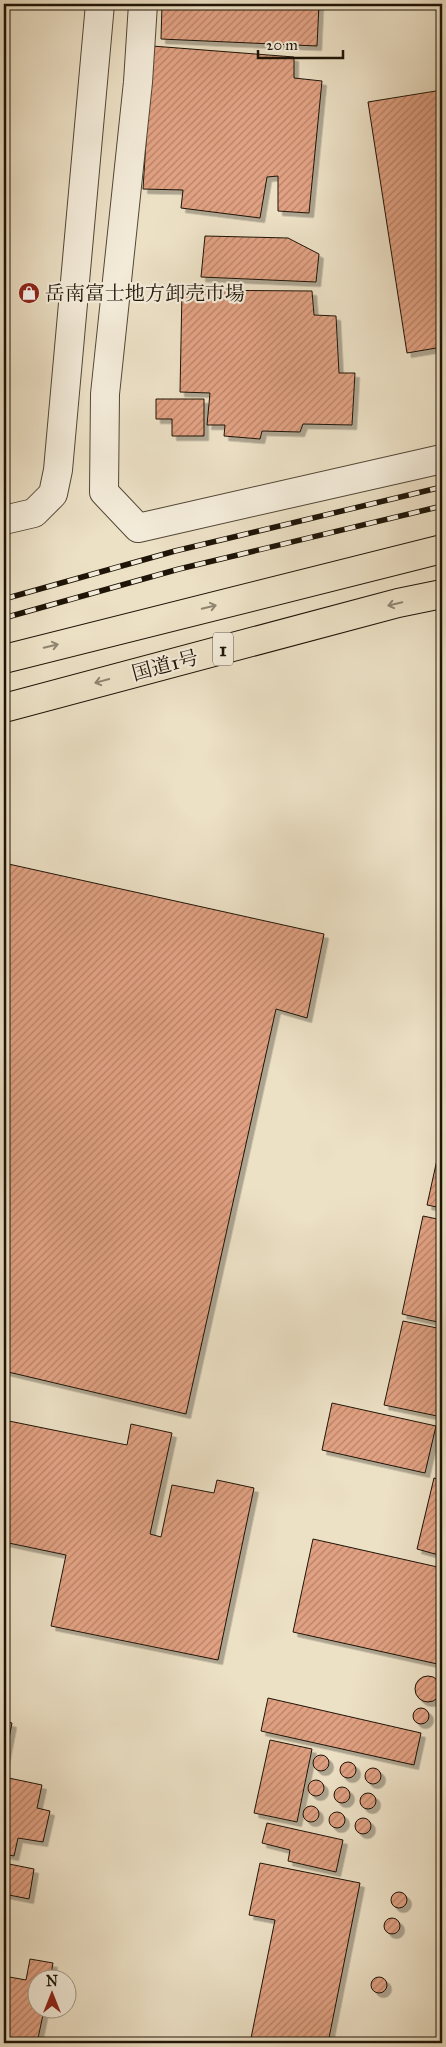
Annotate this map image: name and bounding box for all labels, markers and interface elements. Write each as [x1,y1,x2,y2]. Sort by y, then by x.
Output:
scale bar [258,28,344,60]
text: 20 m [266,36,298,54]
shop icon: 岳南富士地方卸売市場 [17,281,41,305]
place label: 岳南富士地方卸売市場 [45,281,245,305]
one-way arrow [387,600,403,609]
one-way arrow [200,602,216,611]
road number: 1 [213,633,233,666]
one-way arrow [42,641,58,650]
street label: 国道1号 [129,645,201,685]
one-way arrow [95,677,111,687]
north arrow [28,1970,78,2020]
text: N [46,1973,58,1990]

